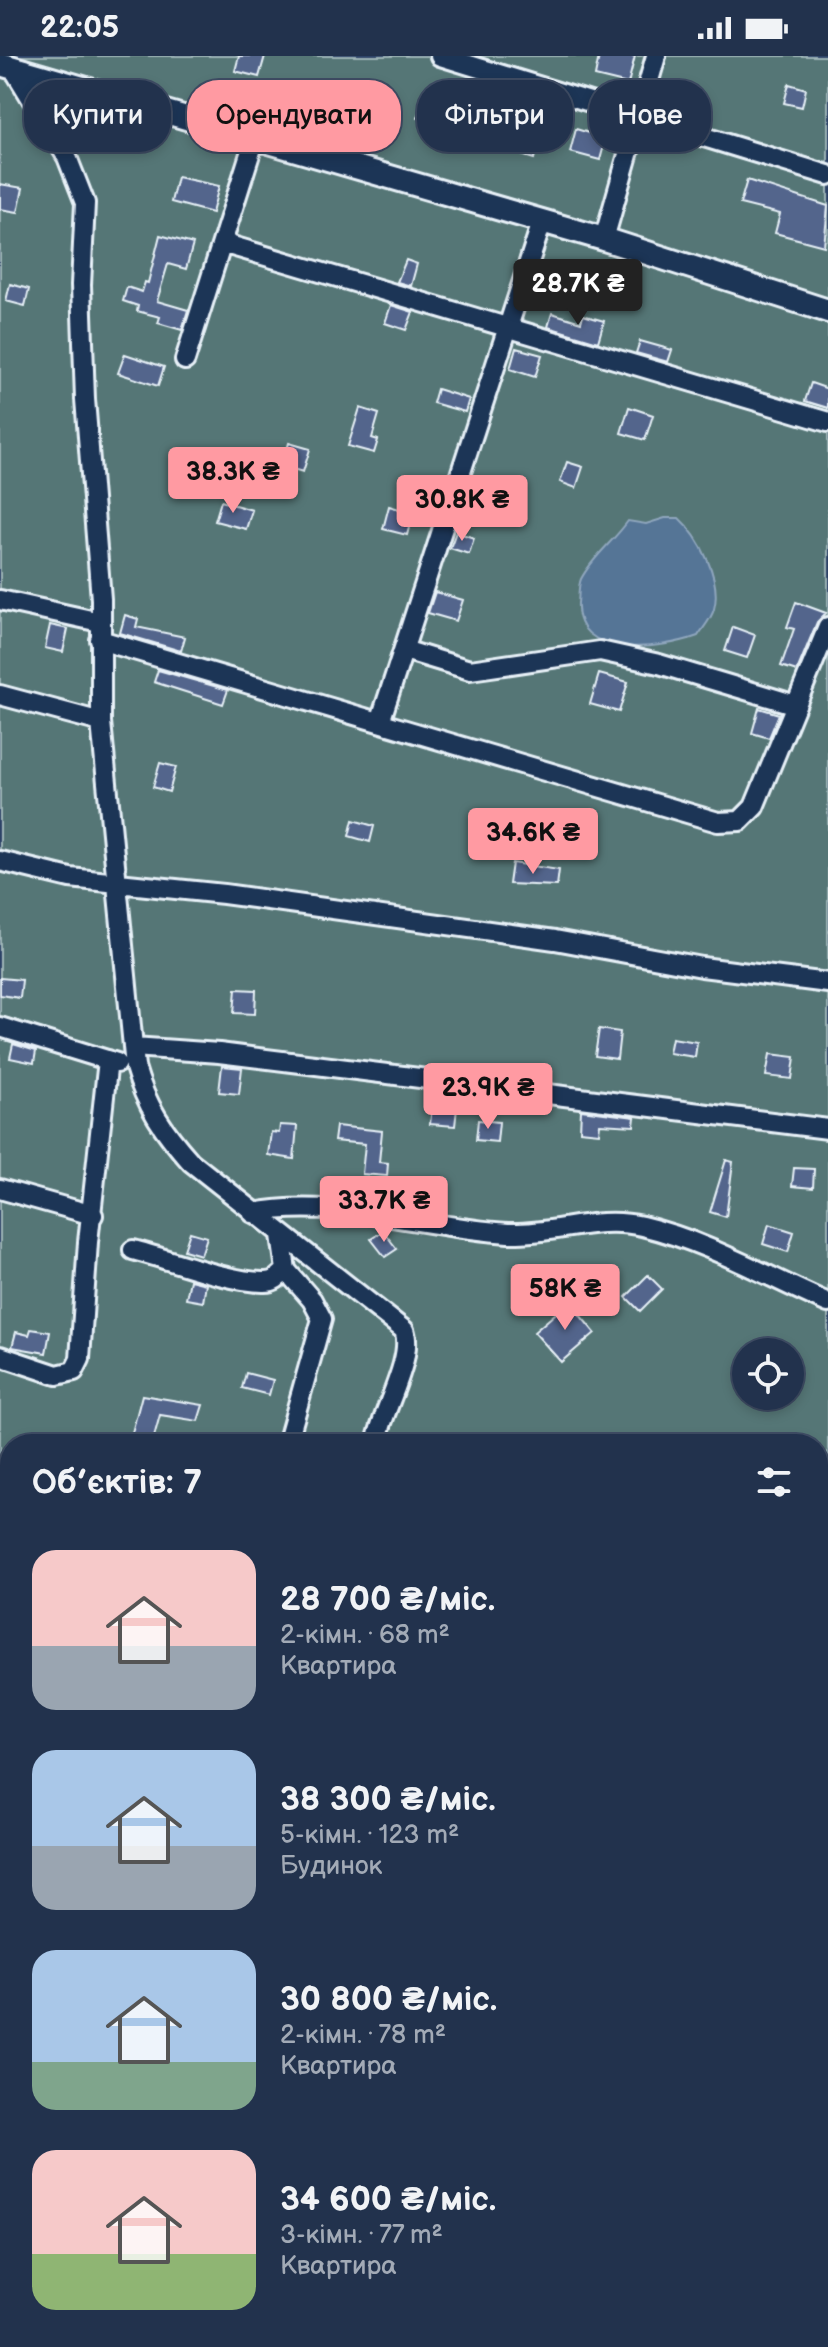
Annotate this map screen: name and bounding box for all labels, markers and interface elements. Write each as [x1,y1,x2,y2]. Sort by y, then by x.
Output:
text: 22:05 [40,10,119,46]
chip: Купити [24,80,171,152]
chip: Орендувати [187,80,401,152]
chip: Фільтри [417,80,573,152]
chip: Нове [589,80,711,152]
pin: 28.7K ₴ [504,259,652,327]
text: 28.7K ₴ [531,269,625,300]
pin: 38.3K ₴ [159,447,307,515]
text: 38.3K ₴ [186,457,280,488]
pin: 30.8K ₴ [388,475,536,543]
text: 30.8K ₴ [415,485,509,516]
pin: 34.6K ₴ [459,808,607,876]
text: 34.6K ₴ [486,818,580,849]
pin: 23.9K ₴ [414,1063,562,1131]
text: 23.9K ₴ [441,1073,535,1104]
pin: 33.7K ₴ [310,1176,458,1244]
text: 33.7K ₴ [338,1186,430,1217]
pin: 58K ₴ [509,1264,621,1332]
text: 58K ₴ [529,1274,601,1305]
map controls [732,1338,804,1410]
button: locate [732,1338,804,1410]
icon: filters [752,1460,796,1504]
text: Об’єктів: 7 [32,1462,202,1503]
text: 28 700 ₴/міс. [280,1579,495,1620]
icon: home [96,1582,192,1678]
text: 2-кімн. · 68 m² [280,1620,450,1651]
text: Квартира [280,1651,397,1682]
text: 38 300 ₴/міс. [280,1779,496,1820]
icon: home [96,1782,192,1878]
text: 5-кімн. · 123 m² [280,1820,459,1851]
text: Будинок [280,1851,382,1882]
text: 30 800 ₴/міс. [280,1979,497,2020]
icon: home [96,1982,192,2078]
text: 2-кімн. · 78 m² [280,2020,446,2051]
text: Квартира [280,2051,397,2082]
text: 34 600 ₴/міс. [280,2179,496,2220]
icon: home [96,2182,192,2278]
text: 3-кімн. · 77 m² [280,2220,443,2251]
text: Квартира [280,2251,397,2282]

